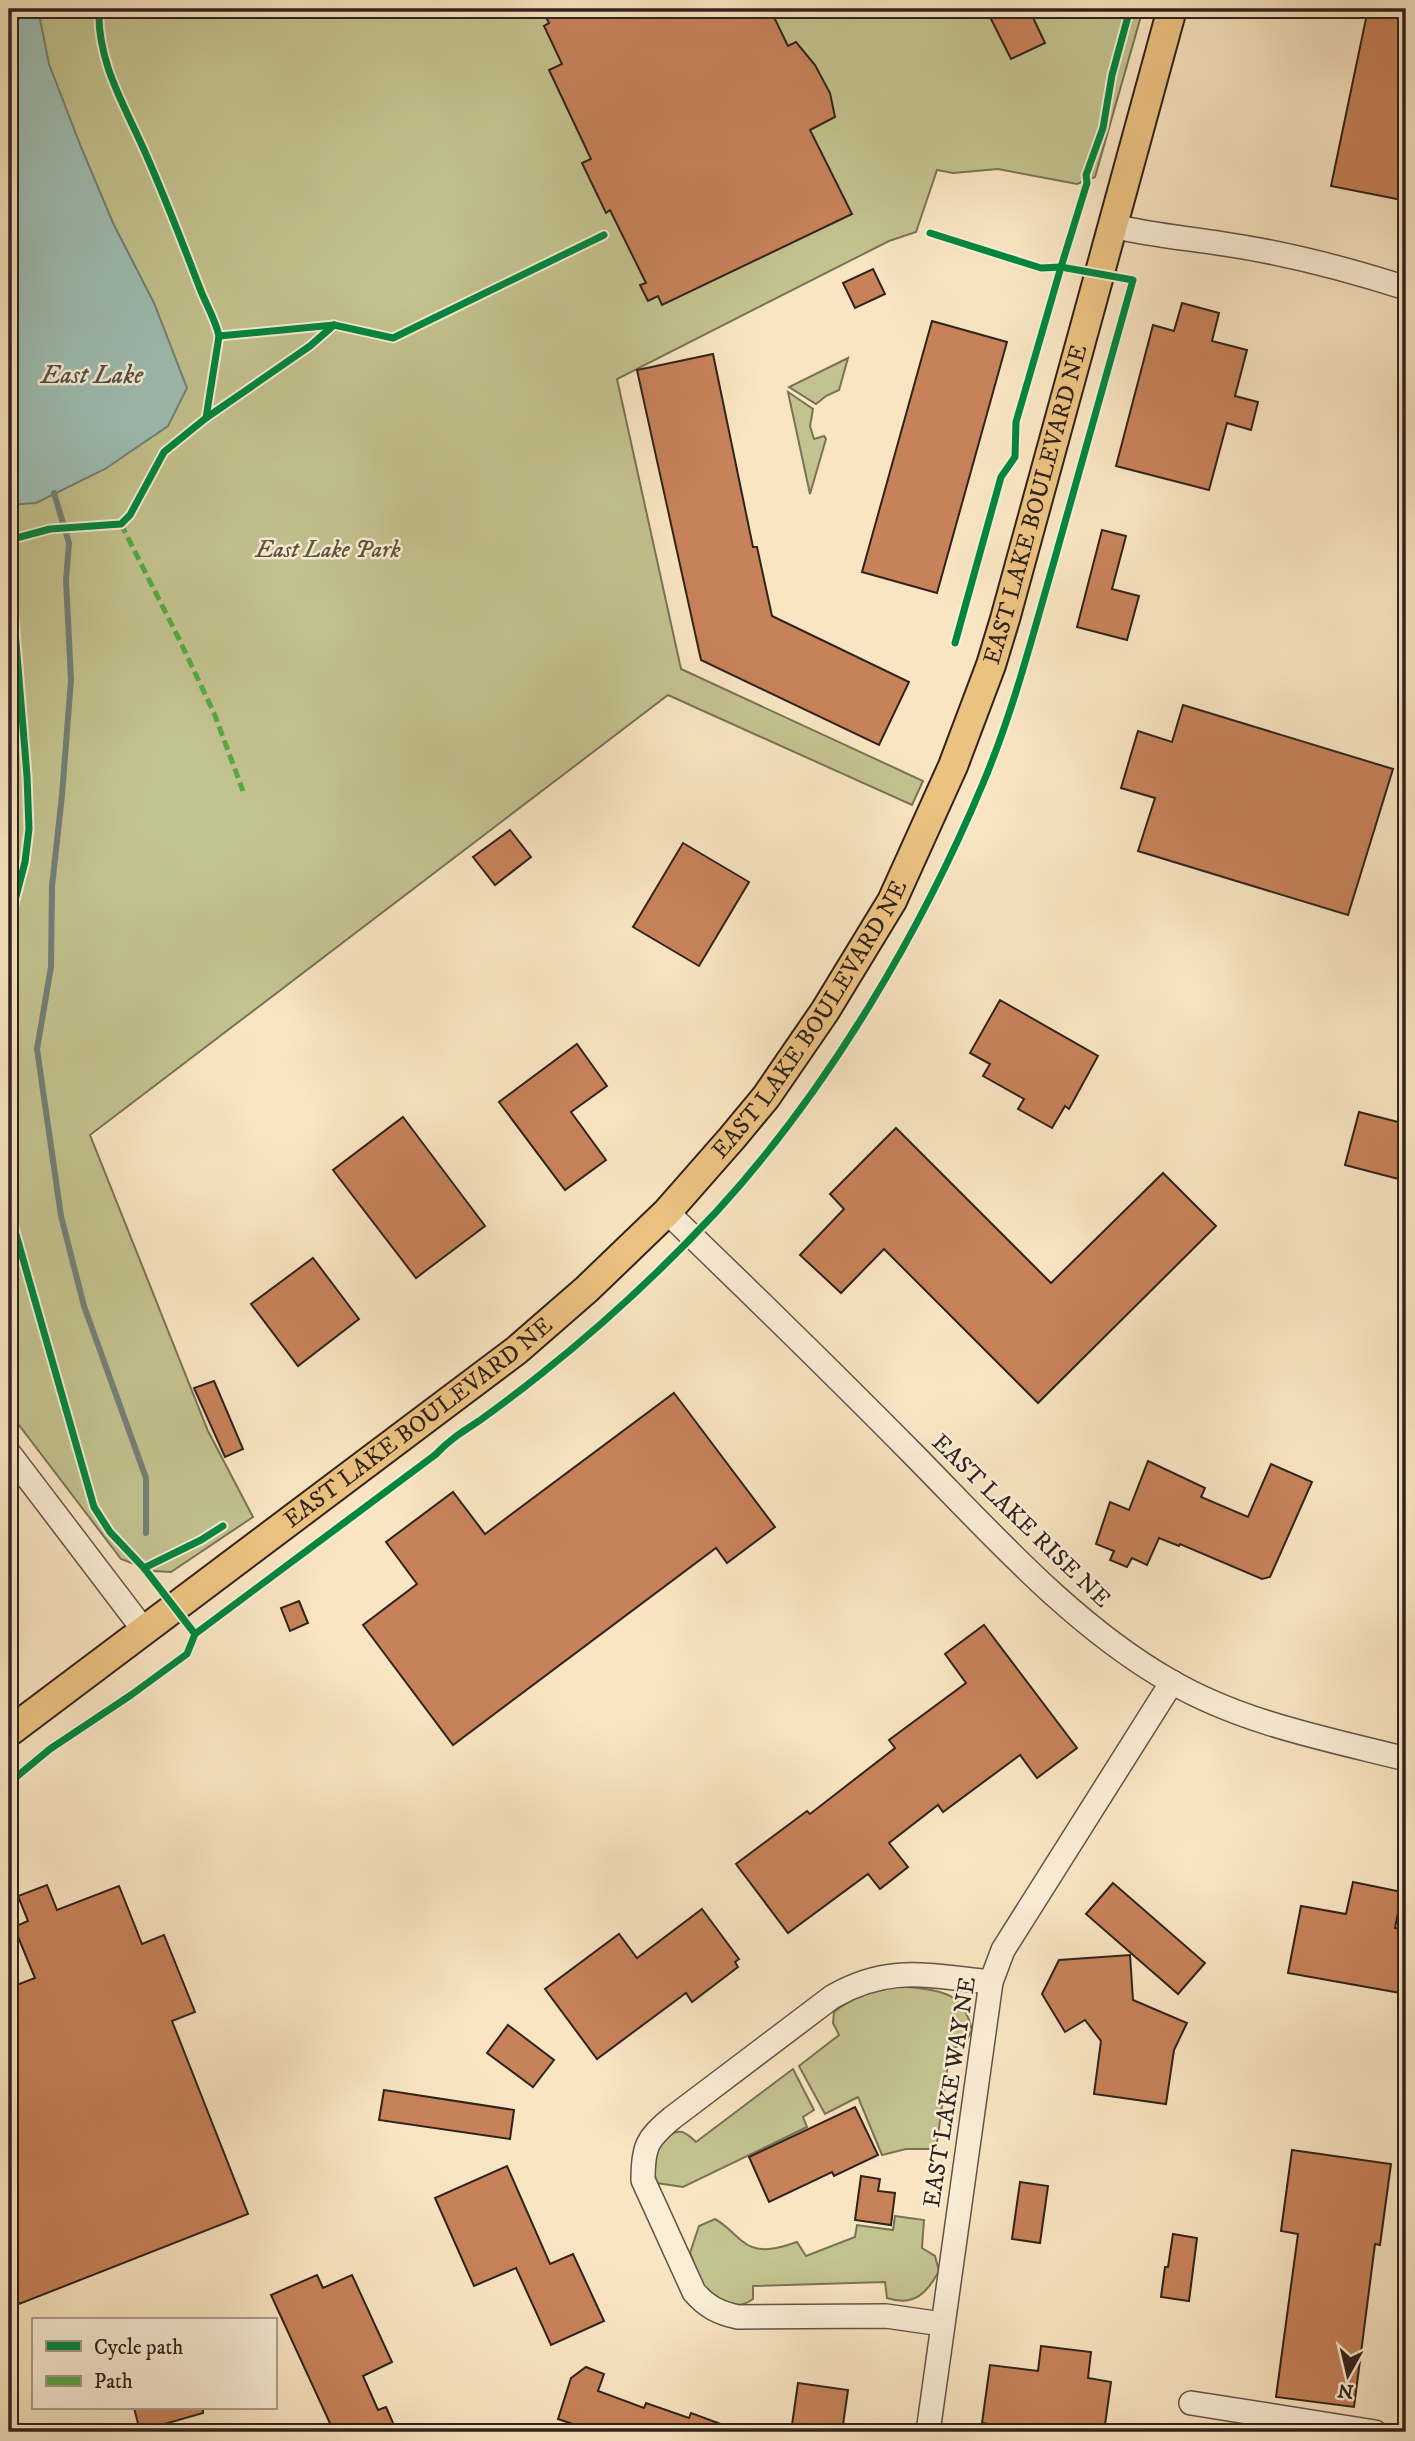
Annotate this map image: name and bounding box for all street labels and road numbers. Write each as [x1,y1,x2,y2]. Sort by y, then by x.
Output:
street label: EAST LAKE BOULEVARD NE [977,341,1094,668]
street label: EAST LAKE BOULEVARD NE [705,876,914,1165]
street label: EAST LAKE BOULEVARD NE [278,1311,559,1535]
street label: EAST LAKE RISE NE [925,1428,1117,1614]
street label: EAST LAKE WAY NE [917,1974,983,2210]

